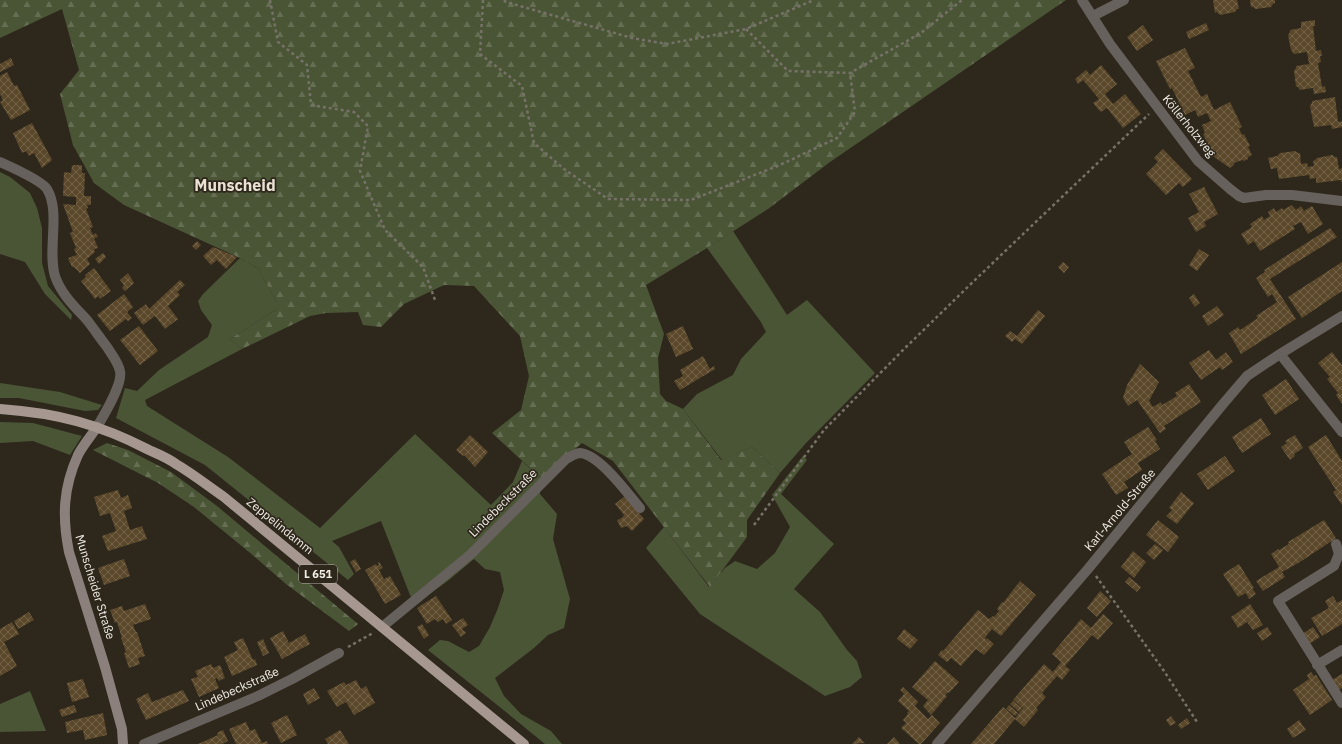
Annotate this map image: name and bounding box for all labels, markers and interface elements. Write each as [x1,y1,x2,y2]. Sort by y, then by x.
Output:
street label: Köllerholzweg [1160,91,1220,160]
district label: Munscheid [194,175,276,195]
street label: Lindebeckstraße [465,465,540,540]
street label: Karl-Arnold-Straße [1081,465,1159,554]
street label: Zeppelindamm [244,494,317,557]
street label: Munscheider Straße [72,533,119,641]
road number: L 651 [299,565,337,583]
street label: Lindebeckstraße [193,663,281,714]

